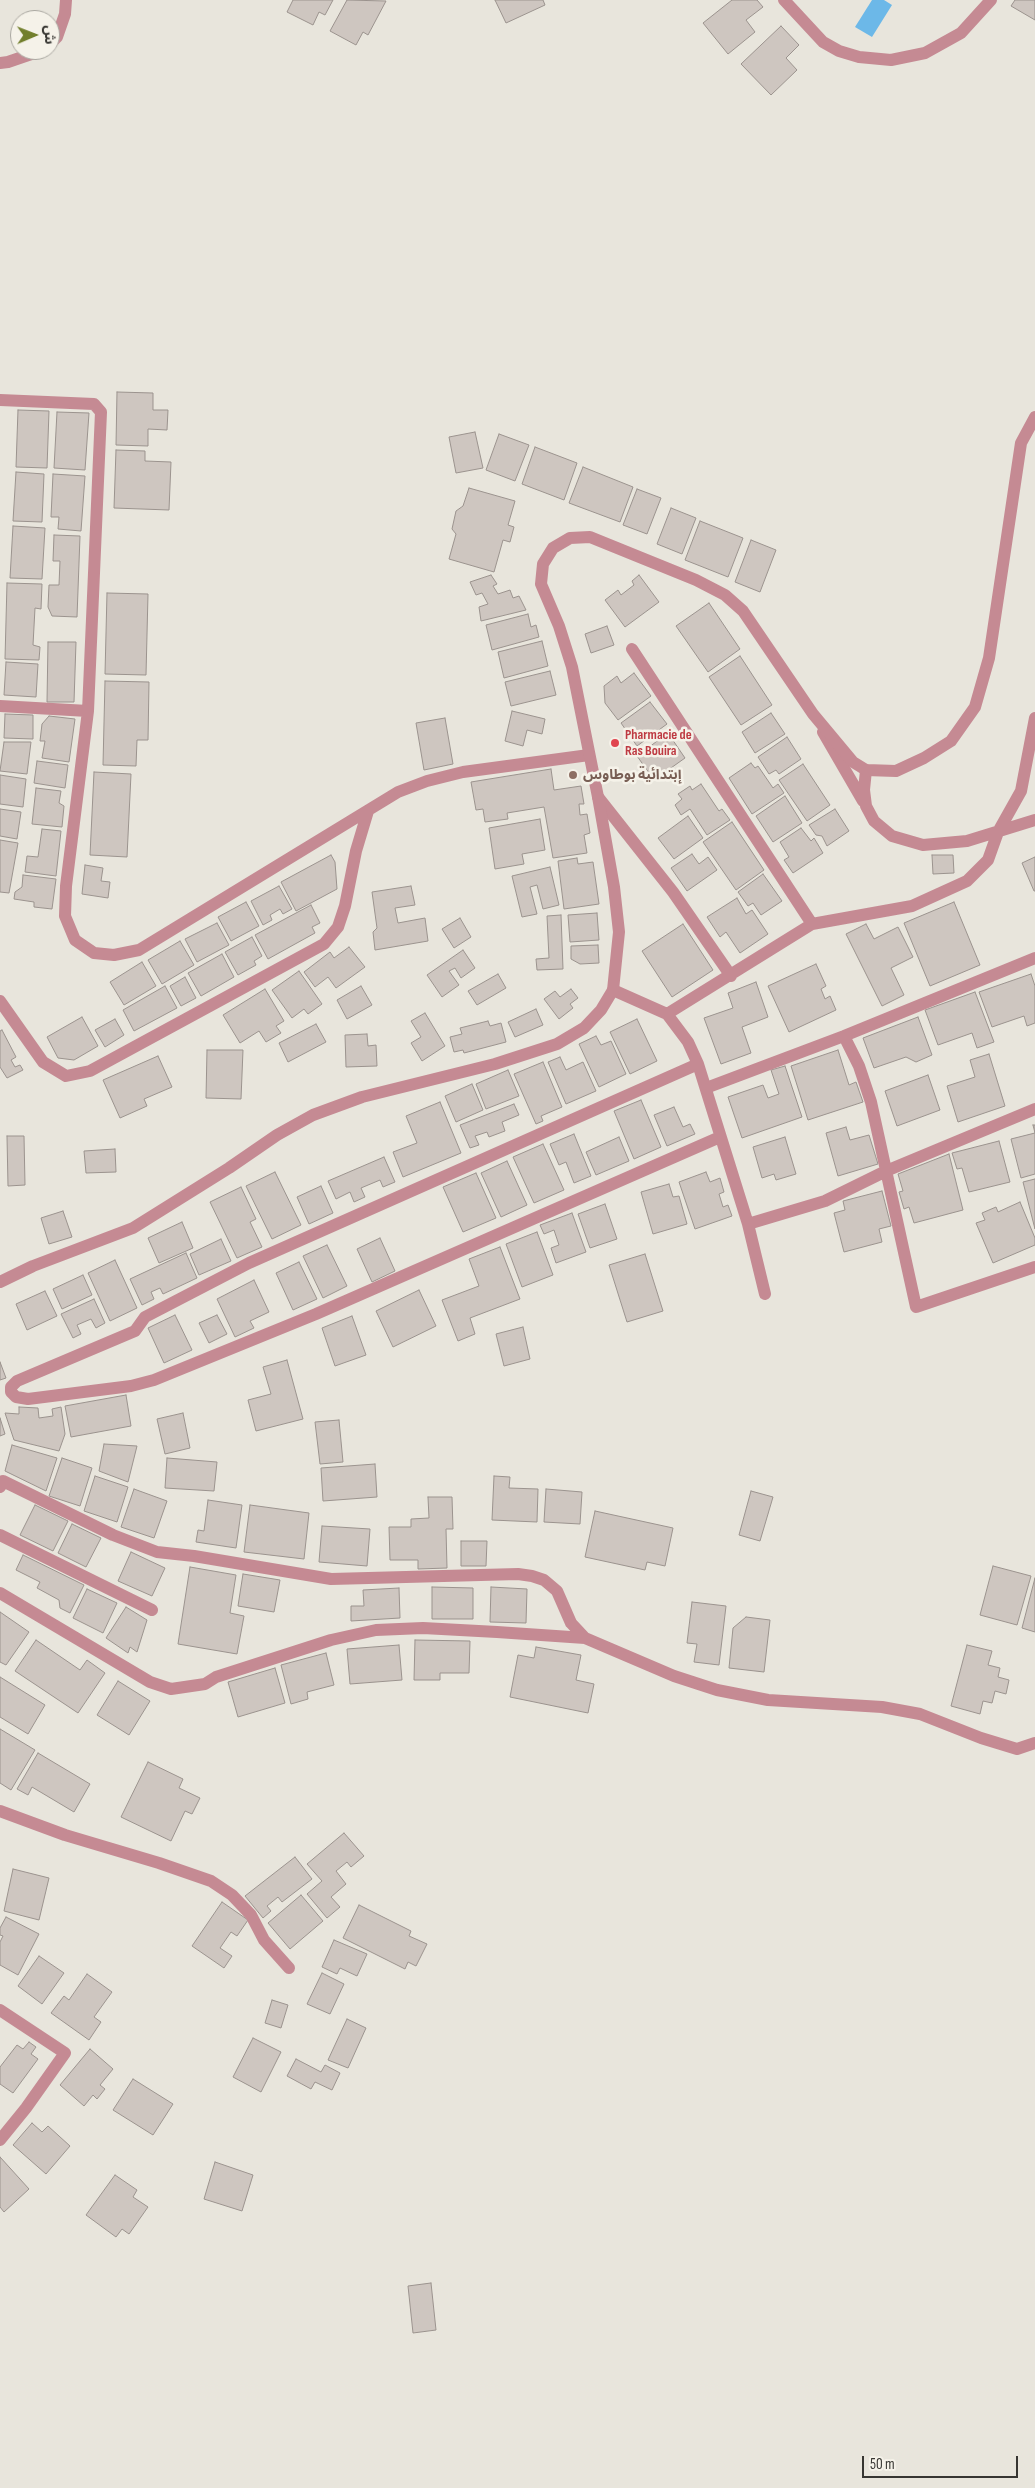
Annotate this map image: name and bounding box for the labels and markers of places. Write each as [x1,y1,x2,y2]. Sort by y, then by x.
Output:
place label: Pharmacie de Ras Bouira [625,727,692,760]
marker: Pharmacie de Ras Bouira [609,737,621,749]
place label: إبتدائية بوطاوس [583,767,682,783]
marker: إبتدائية بوطاوس [567,769,579,781]

